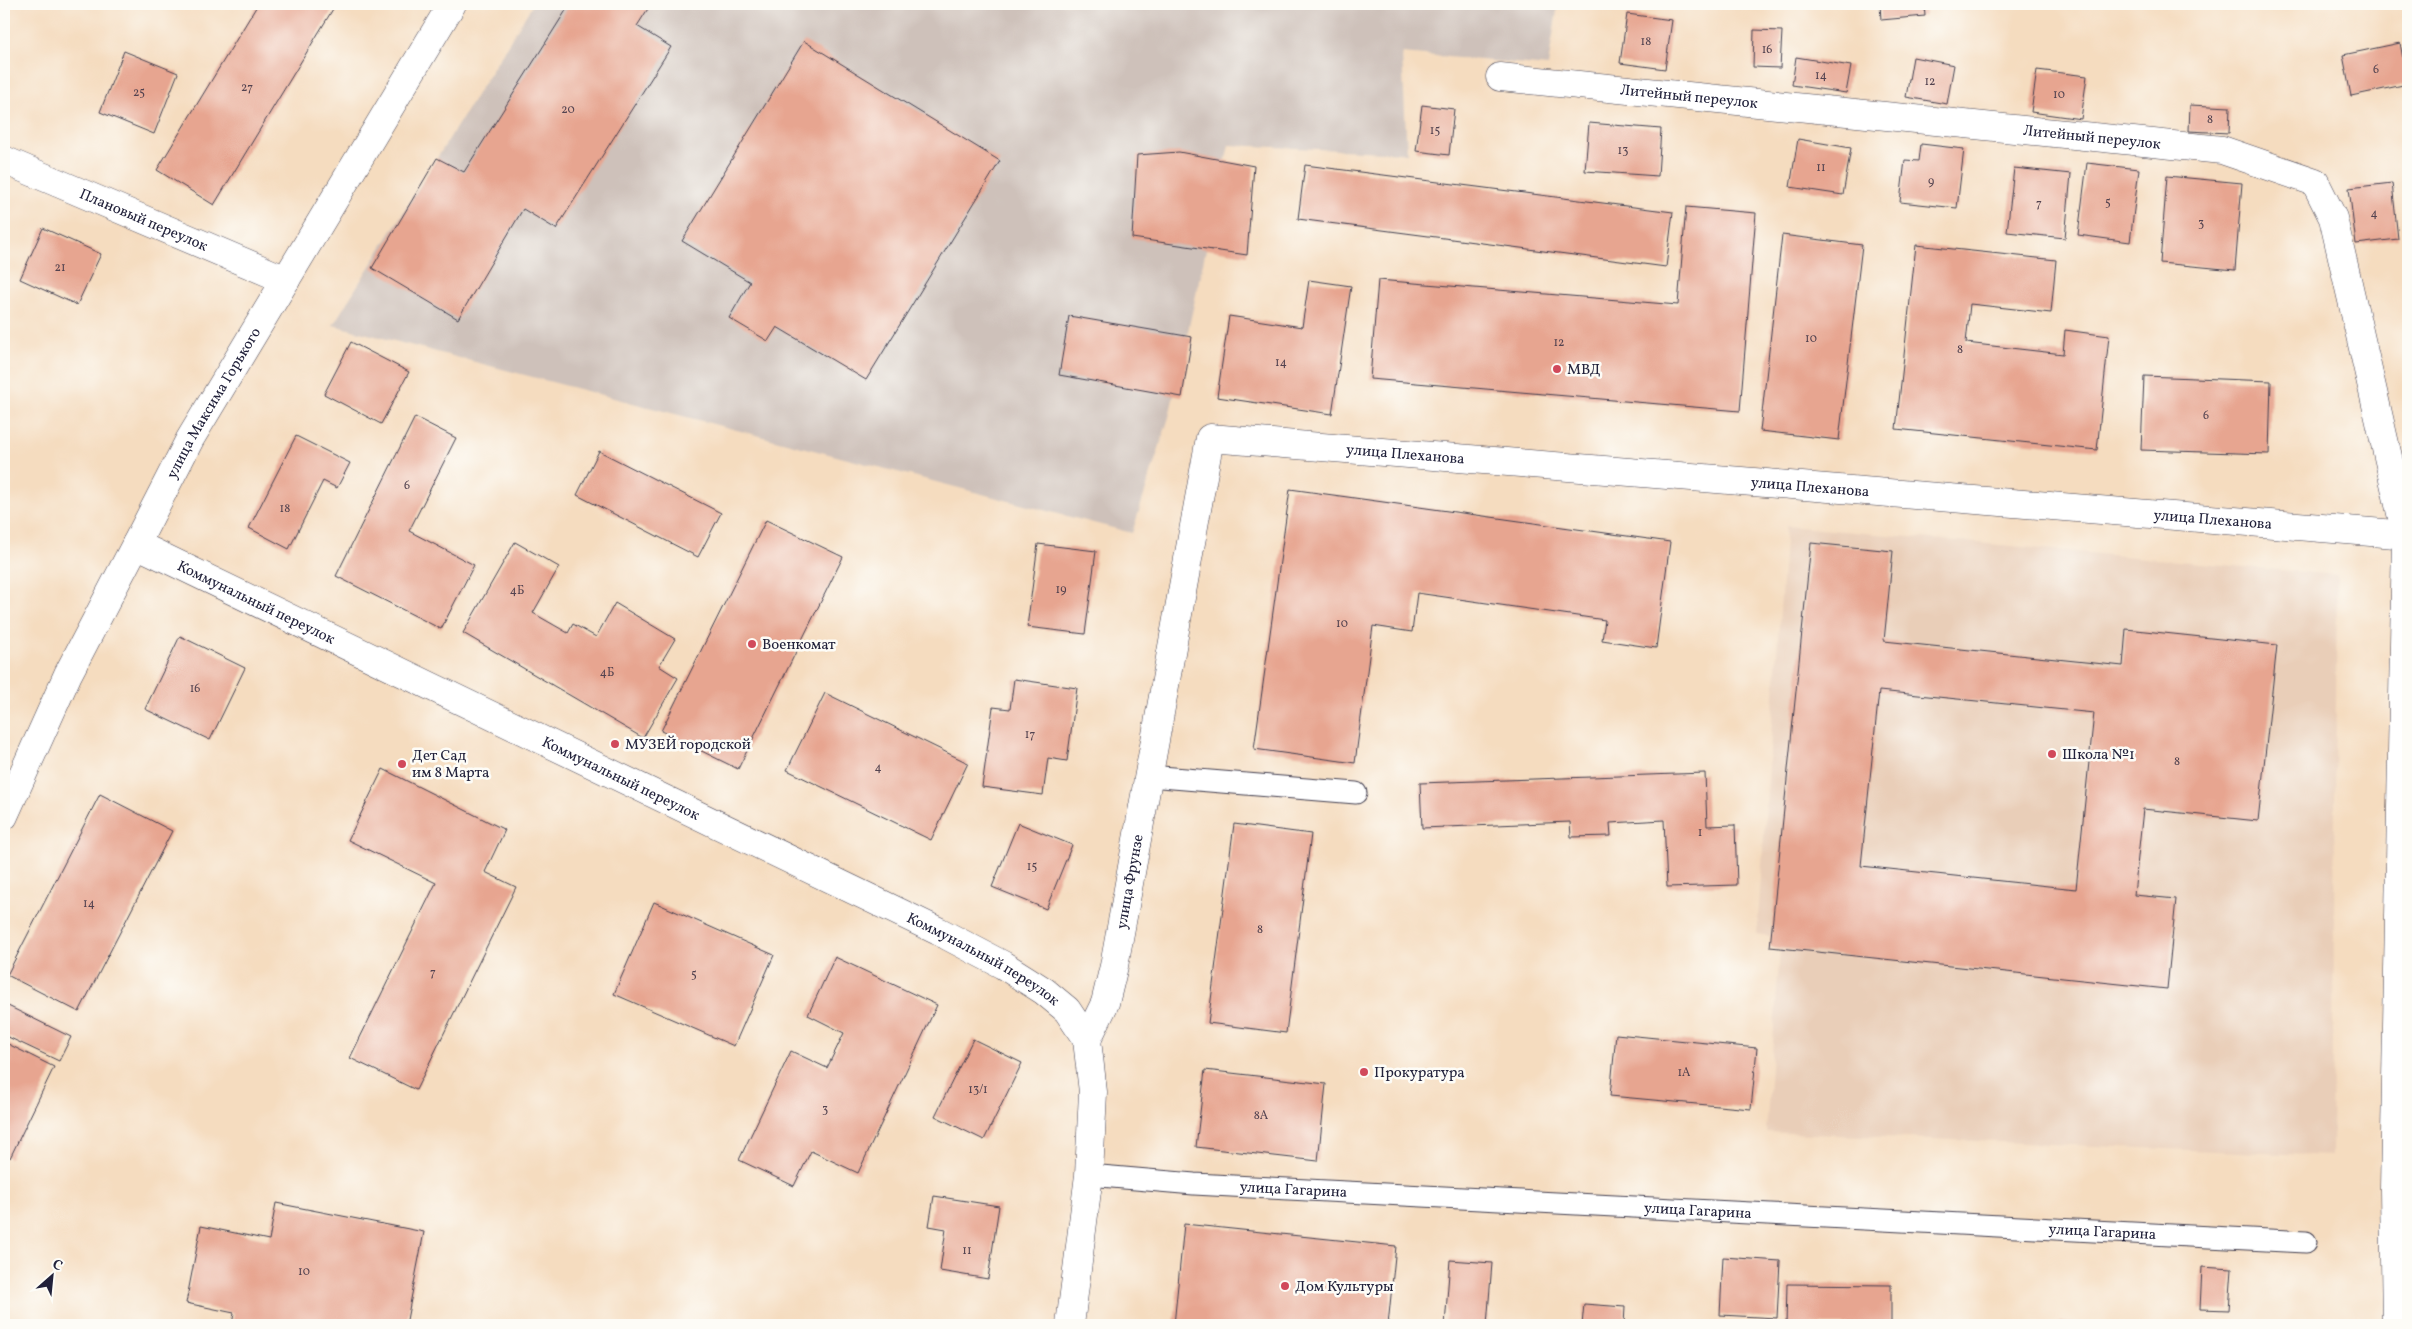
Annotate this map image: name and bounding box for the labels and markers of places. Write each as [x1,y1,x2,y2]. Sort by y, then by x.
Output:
place label: МВД [1567,360,1601,381]
marker: МВД [1551,363,1563,375]
place label: Военкомат [762,635,836,656]
marker: Военкомат [746,638,758,650]
place label: МУЗЕЙ городской [625,735,751,756]
marker: МУЗЕЙ городской [609,738,621,750]
place label: Школа №1 [2062,745,2135,766]
place label: Дет Сад им 8 Марта [412,746,490,784]
marker: Школа №1 [2046,748,2058,760]
marker: Дет Сад им 8 Марта [396,758,408,770]
place label: Прокуратура [1374,1063,1465,1084]
marker: Прокуратура [1358,1066,1370,1078]
place label: Дом Культуры [1295,1277,1394,1298]
marker: Дом Культуры [1279,1280,1291,1292]

